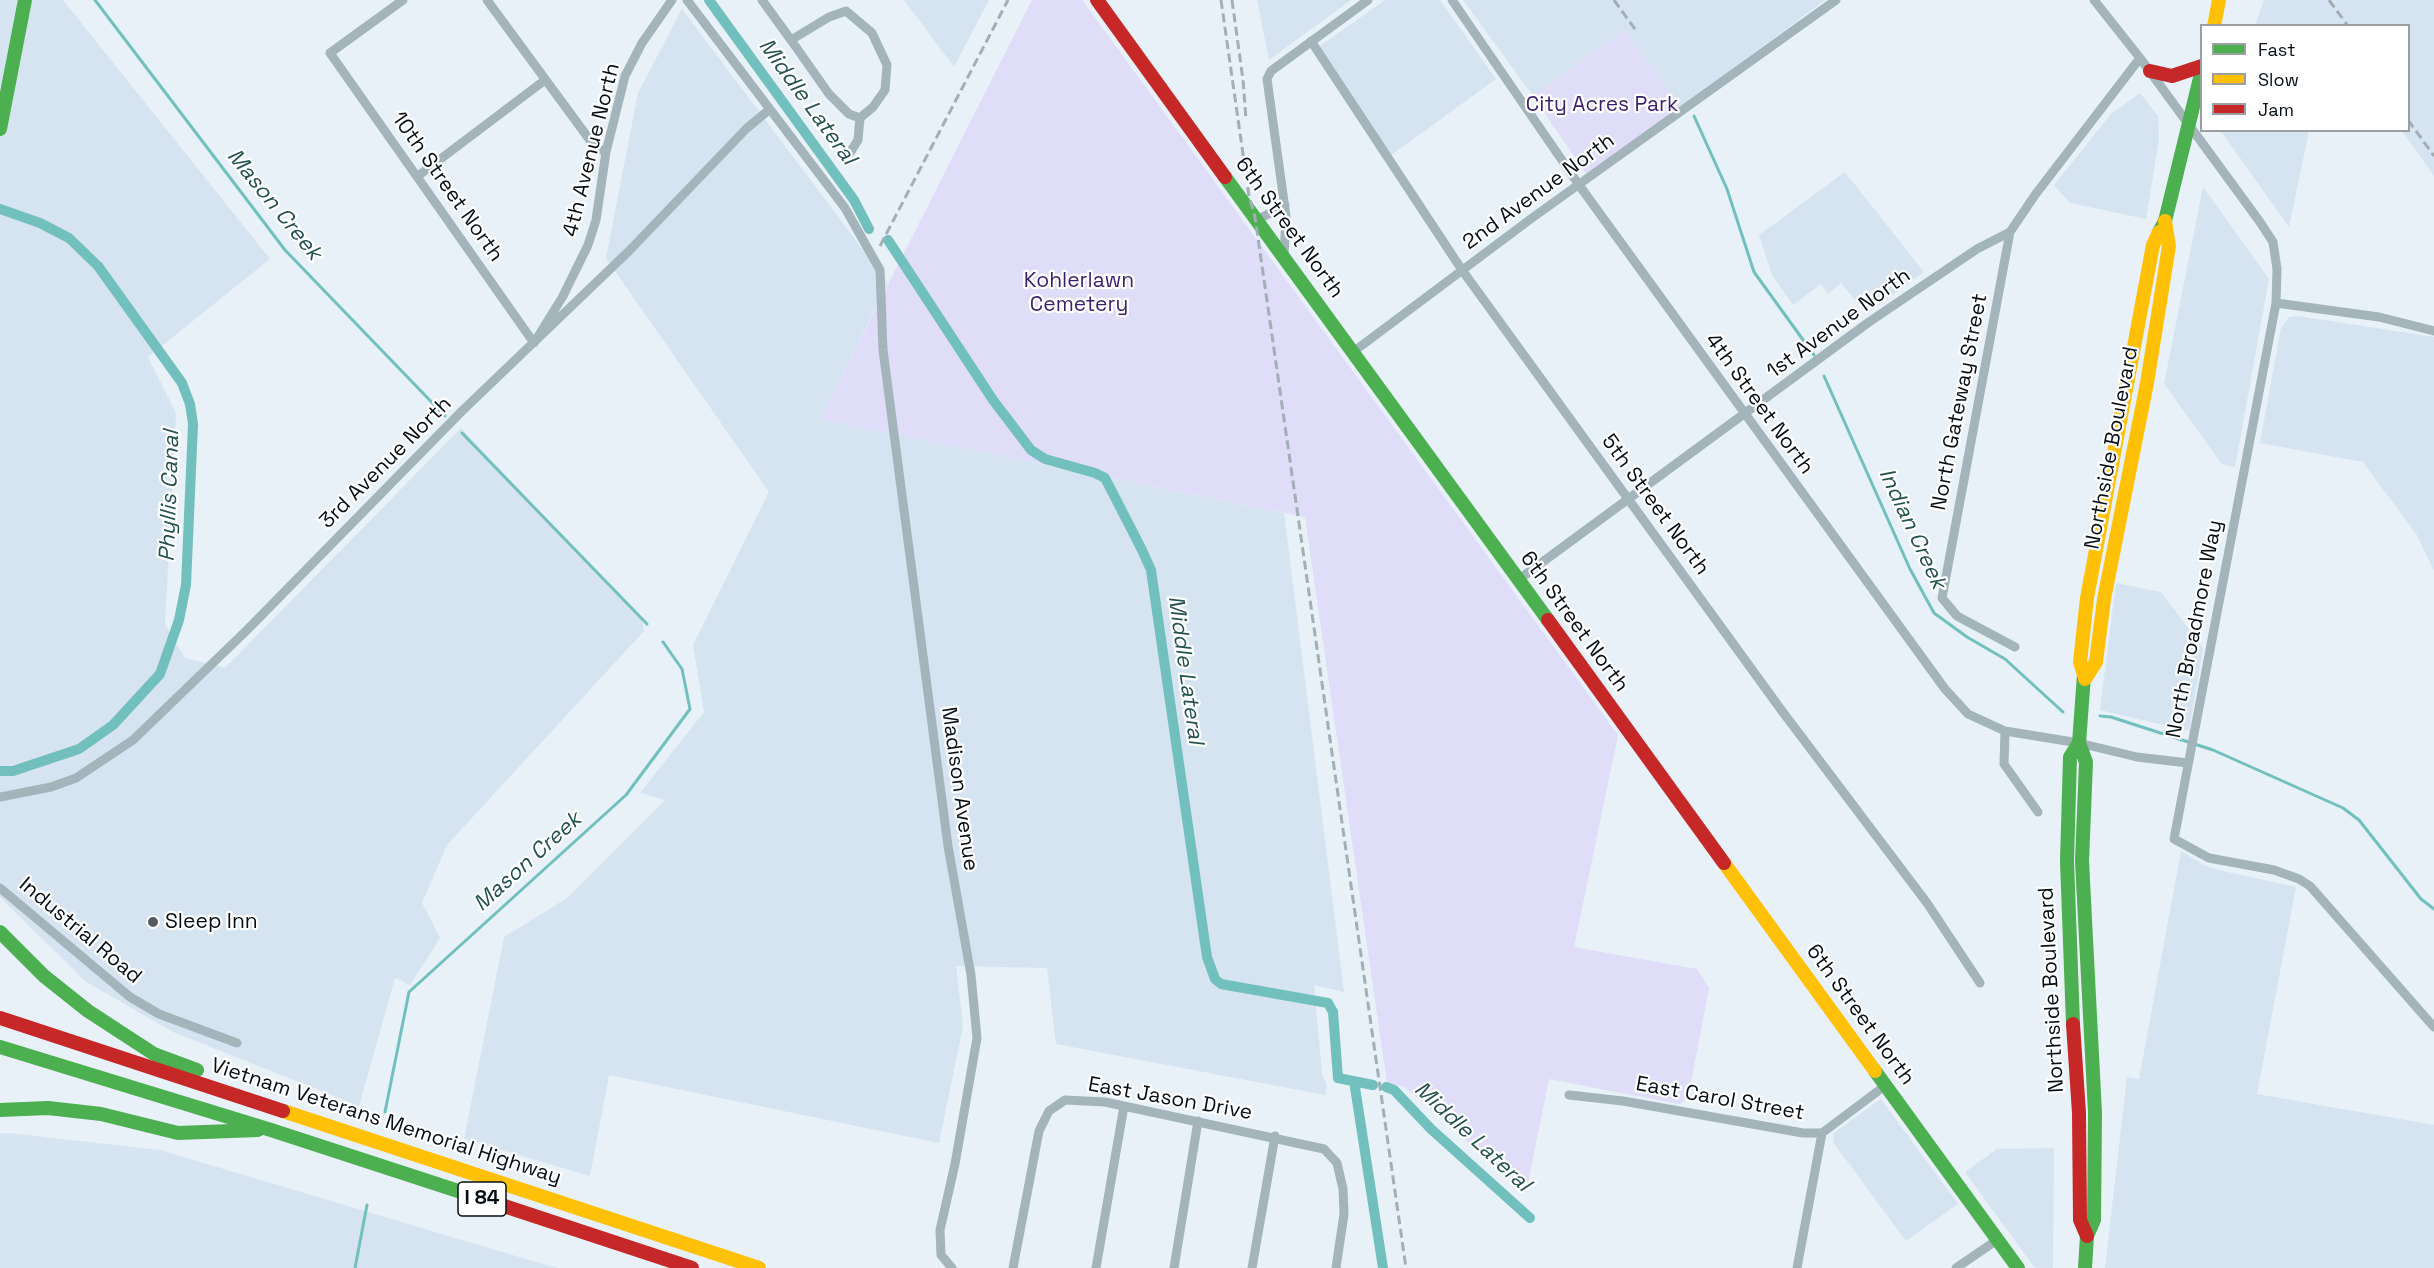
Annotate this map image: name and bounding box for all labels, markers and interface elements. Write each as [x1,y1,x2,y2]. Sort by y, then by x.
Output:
legend [2200,24,2410,132]
water label: Middle Lateral [752,34,862,170]
text: Fast [2258,38,2295,61]
street label: 4th Avenue North [558,61,626,239]
text: Slow [2258,68,2299,91]
park label: City Acres Park [1526,92,1678,118]
text: Jam [2258,98,2294,121]
street label: 10th Street North [386,107,508,267]
street label: 2nd Avenue North [1458,128,1620,256]
water label: Mason Creek [221,144,327,266]
street label: 6th Street North [1230,153,1348,303]
street label: 1st Avenue North [1762,263,1916,385]
park label: Kohlerlawn Cemetery [1024,268,1134,318]
street label: North Gateway Street [1927,291,1993,513]
street label: 4th Street North [1699,329,1819,479]
street label: Northside Boulevard [2080,345,2144,551]
street label: 3rd Avenue North [315,392,457,534]
water label: Phyllis Canal [155,430,185,562]
street label: 5th Street North [1596,430,1714,580]
water label: Indian Creek [1873,464,1951,594]
street label: North Broadmore Way [2161,518,2229,740]
street label: 6th Street North [1515,547,1633,697]
water label: Middle Lateral [1162,594,1208,746]
street label: Madison Avenue [935,705,983,873]
water label: Mason Creek [469,807,587,917]
street label: Industrial Road [14,872,146,990]
street label: Northside Boulevard [2034,887,2070,1093]
place label: Sleep Inn [165,909,258,935]
marker: Sleep Inn [146,915,160,929]
street label: 6th Street North [1801,940,1919,1090]
street label: Vietnam Veterans Memorial Highway [208,1053,564,1191]
street label: East Jason Drive [1086,1072,1254,1126]
street label: East Carol Street [1634,1072,1806,1126]
water label: Middle Lateral [1408,1076,1536,1198]
road number: I 84 [458,1182,506,1216]

